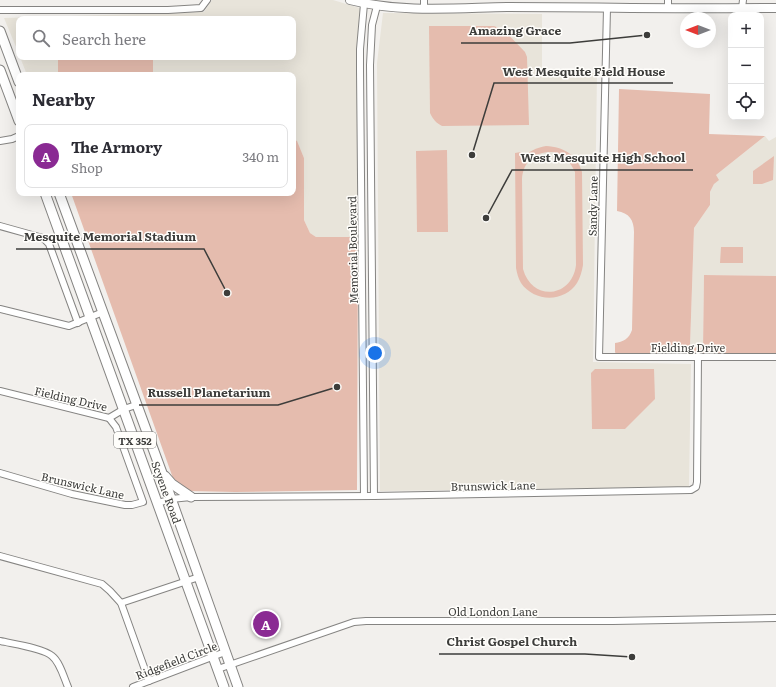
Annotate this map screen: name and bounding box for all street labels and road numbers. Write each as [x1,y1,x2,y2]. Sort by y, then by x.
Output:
street label: Sandy Lane [583,176,601,236]
street label: Memorial Boulevard [343,196,361,304]
street label: Fielding Drive [651,339,725,355]
street label: Fielding Drive [33,382,109,414]
road number: TX 352 [114,432,156,448]
street label: Scyene Road [148,458,186,526]
street label: Brunswick Lane [40,468,126,502]
street label: Brunswick Lane [450,476,536,494]
street label: Old London Lane [448,603,538,619]
street label: Ridgefield Circle [133,637,219,683]

